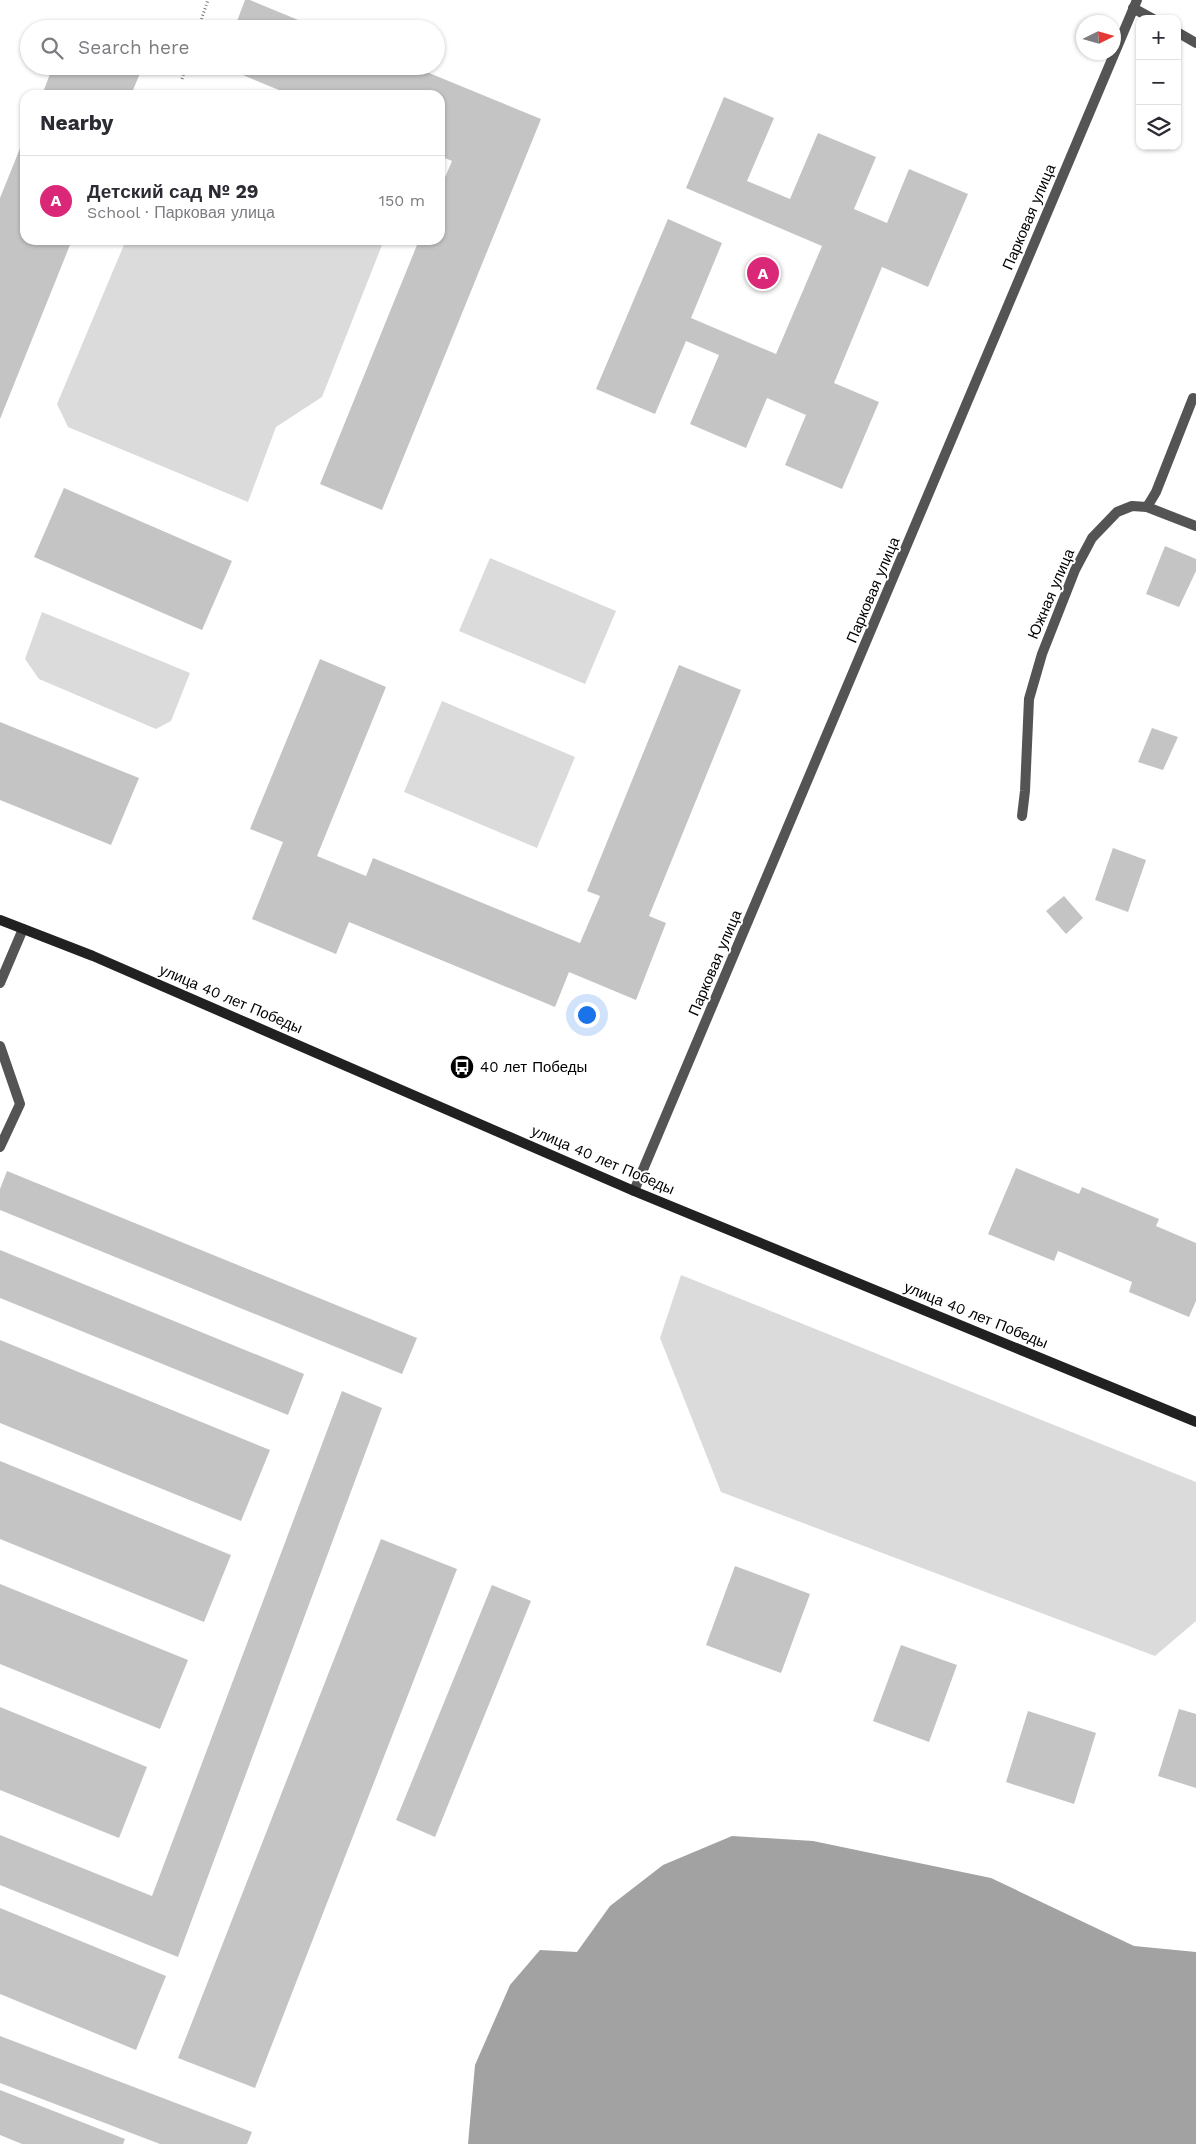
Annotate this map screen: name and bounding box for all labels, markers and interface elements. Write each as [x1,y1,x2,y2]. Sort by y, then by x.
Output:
north arrow [1076,15,1121,60]
map controls [1136,15,1181,150]
button: + [1136,15,1181,60]
search box [20,20,445,75]
icon: search [38,34,66,62]
text: Search here [78,36,189,59]
button: − [1136,60,1181,105]
button: layers [1136,105,1181,150]
text: Nearby [40,110,113,135]
street label: Парковая улица [999,161,1060,273]
text: Детский сад № 29 [87,180,258,203]
text: A [51,191,61,210]
text: 150 m [379,191,425,210]
text: School · Парковая улица [87,203,275,222]
pin: A [747,254,779,292]
street label: Парковая улица [843,534,904,646]
street label: Южная улица [1024,546,1078,642]
street label: Парковая улица [685,907,746,1019]
street label: улица 40 лет Победы [157,961,305,1037]
your location [574,1002,600,1028]
bus stop icon: 40 лет Победы [449,1054,475,1080]
place label: 40 лет Победы [480,1058,587,1076]
street label: улица 40 лет Победы [529,1122,677,1198]
street label: улица 40 лет Победы [901,1278,1051,1352]

